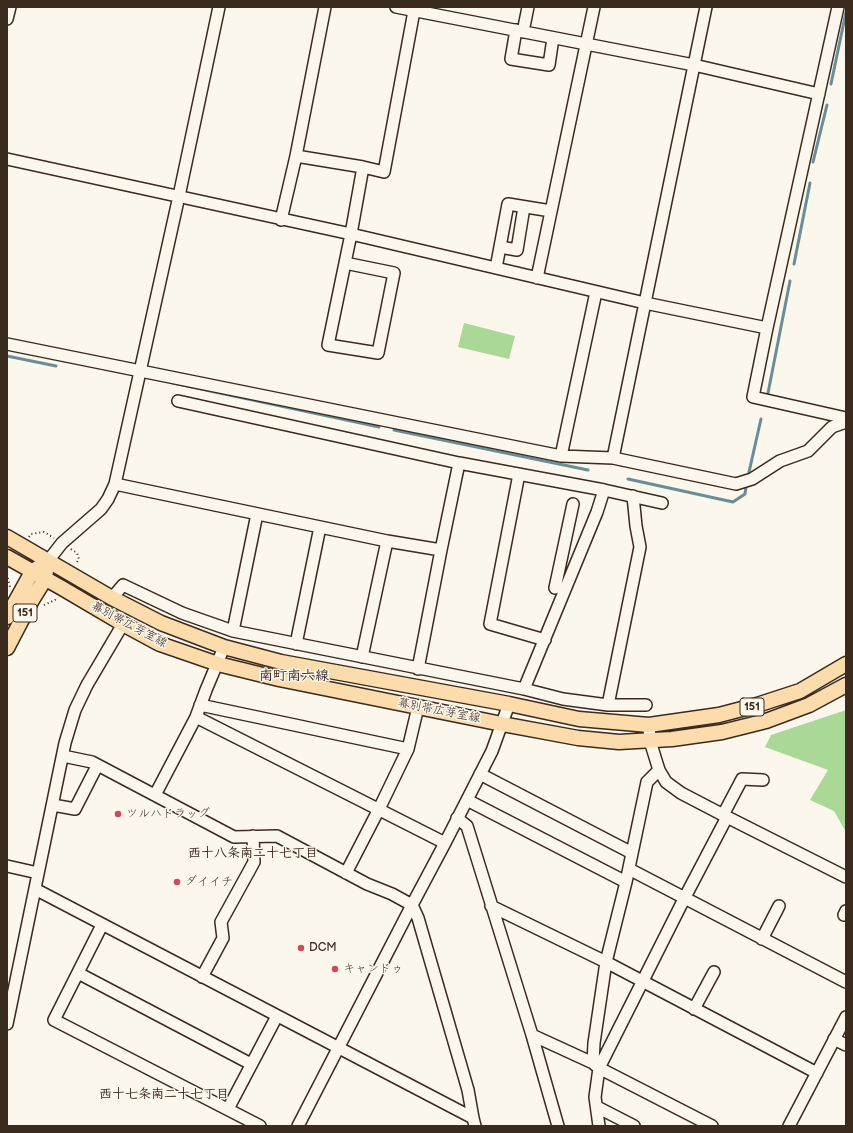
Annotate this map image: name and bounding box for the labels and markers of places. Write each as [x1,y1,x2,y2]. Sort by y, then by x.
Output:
place label: ツルハドラッグ [126,807,210,821]
marker: ツルハドラッグ [113,809,123,819]
place label: ダイイチ [185,875,233,889]
marker: ダイイチ [172,877,182,887]
place label: DCM [309,941,337,955]
marker: DCM [296,943,306,953]
place label: キャンドゥ [343,962,403,976]
marker: キャンドゥ [330,964,340,974]

